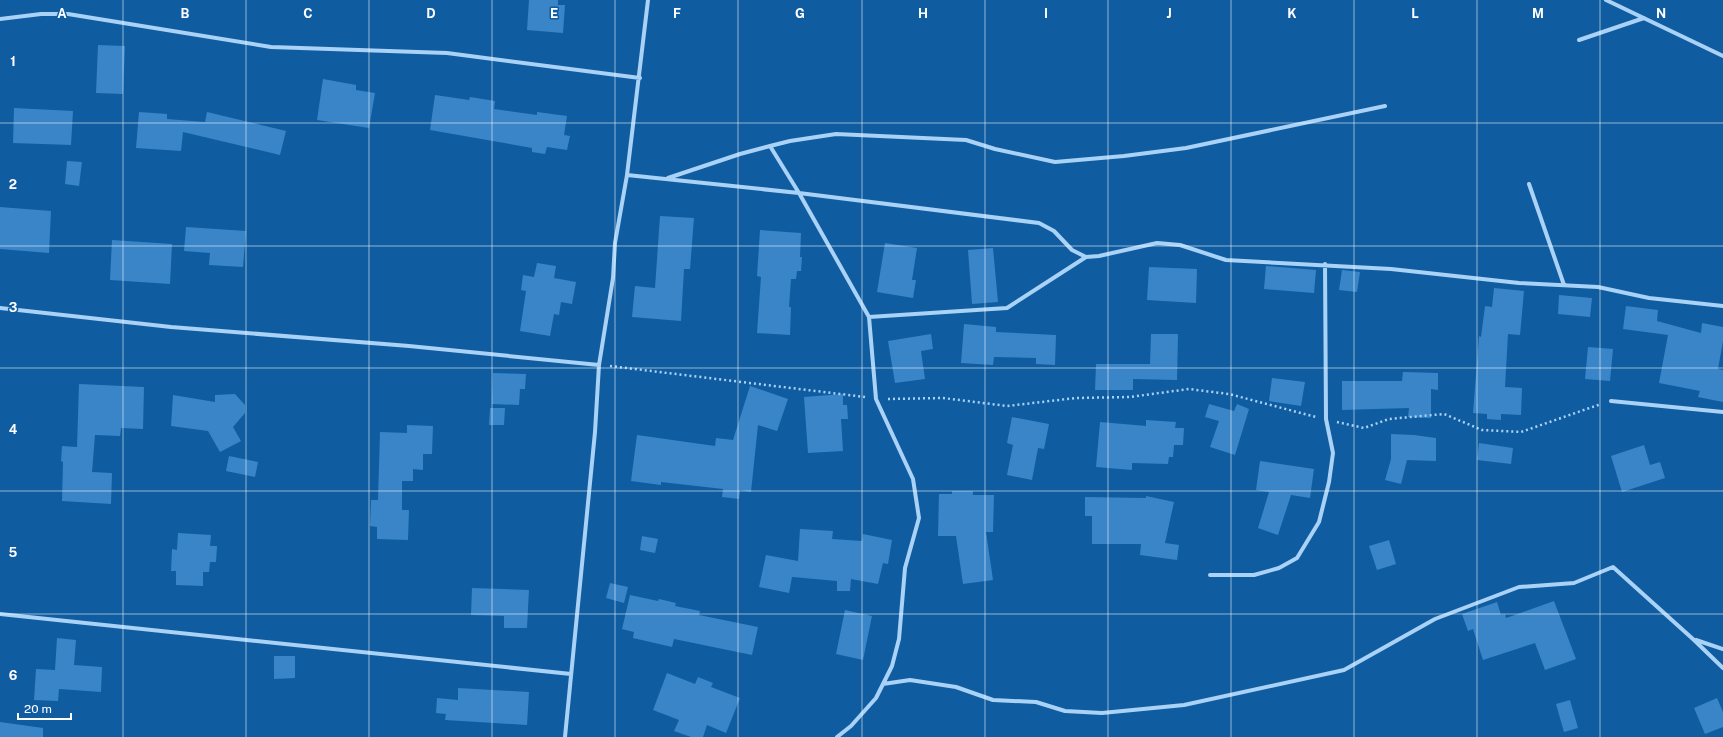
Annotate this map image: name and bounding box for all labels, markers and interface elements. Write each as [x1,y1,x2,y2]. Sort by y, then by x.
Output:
text: A [57,6,67,21]
text: B [181,6,190,21]
text: C [303,6,313,21]
text: D [426,6,436,21]
text: E [550,6,558,21]
text: F [673,6,681,21]
text: G [795,6,805,21]
text: H [918,6,928,21]
text: I [1044,6,1048,21]
text: J [1166,6,1172,21]
text: K [1287,6,1297,21]
text: L [1411,6,1419,21]
text: M [1532,6,1544,21]
text: N [1656,6,1666,21]
text: 1 [10,54,16,69]
text: 2 [9,177,17,192]
text: 3 [9,300,18,315]
text: 4 [9,422,18,437]
text: 5 [9,545,18,560]
text: 6 [9,668,18,683]
scale bar [18,695,71,721]
text: 20 m [24,702,52,716]

